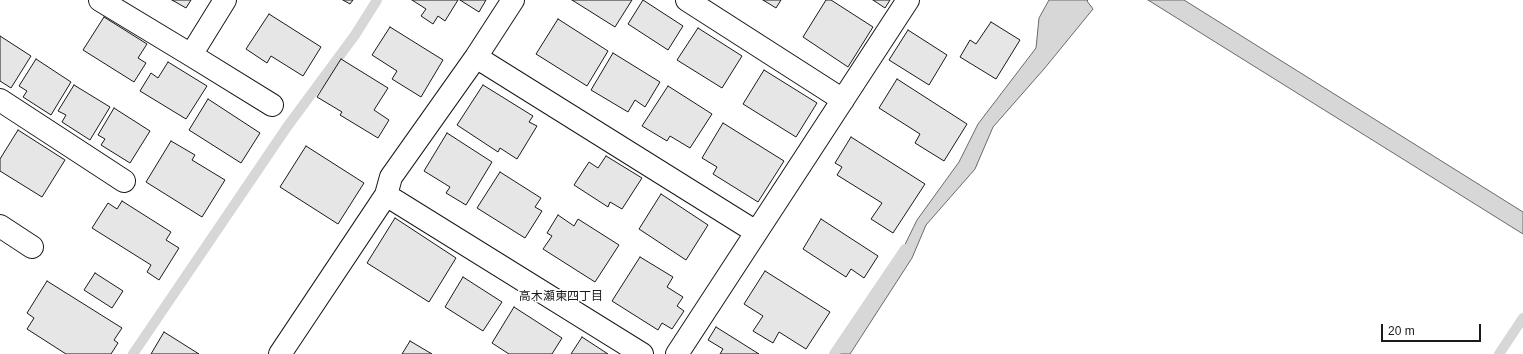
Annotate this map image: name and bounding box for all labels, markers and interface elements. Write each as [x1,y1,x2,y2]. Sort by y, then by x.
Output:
district label: 高木瀬東四丁目 [519,290,603,304]
scale bar [1383,316,1483,342]
text: 20 m [1388,324,1415,338]

